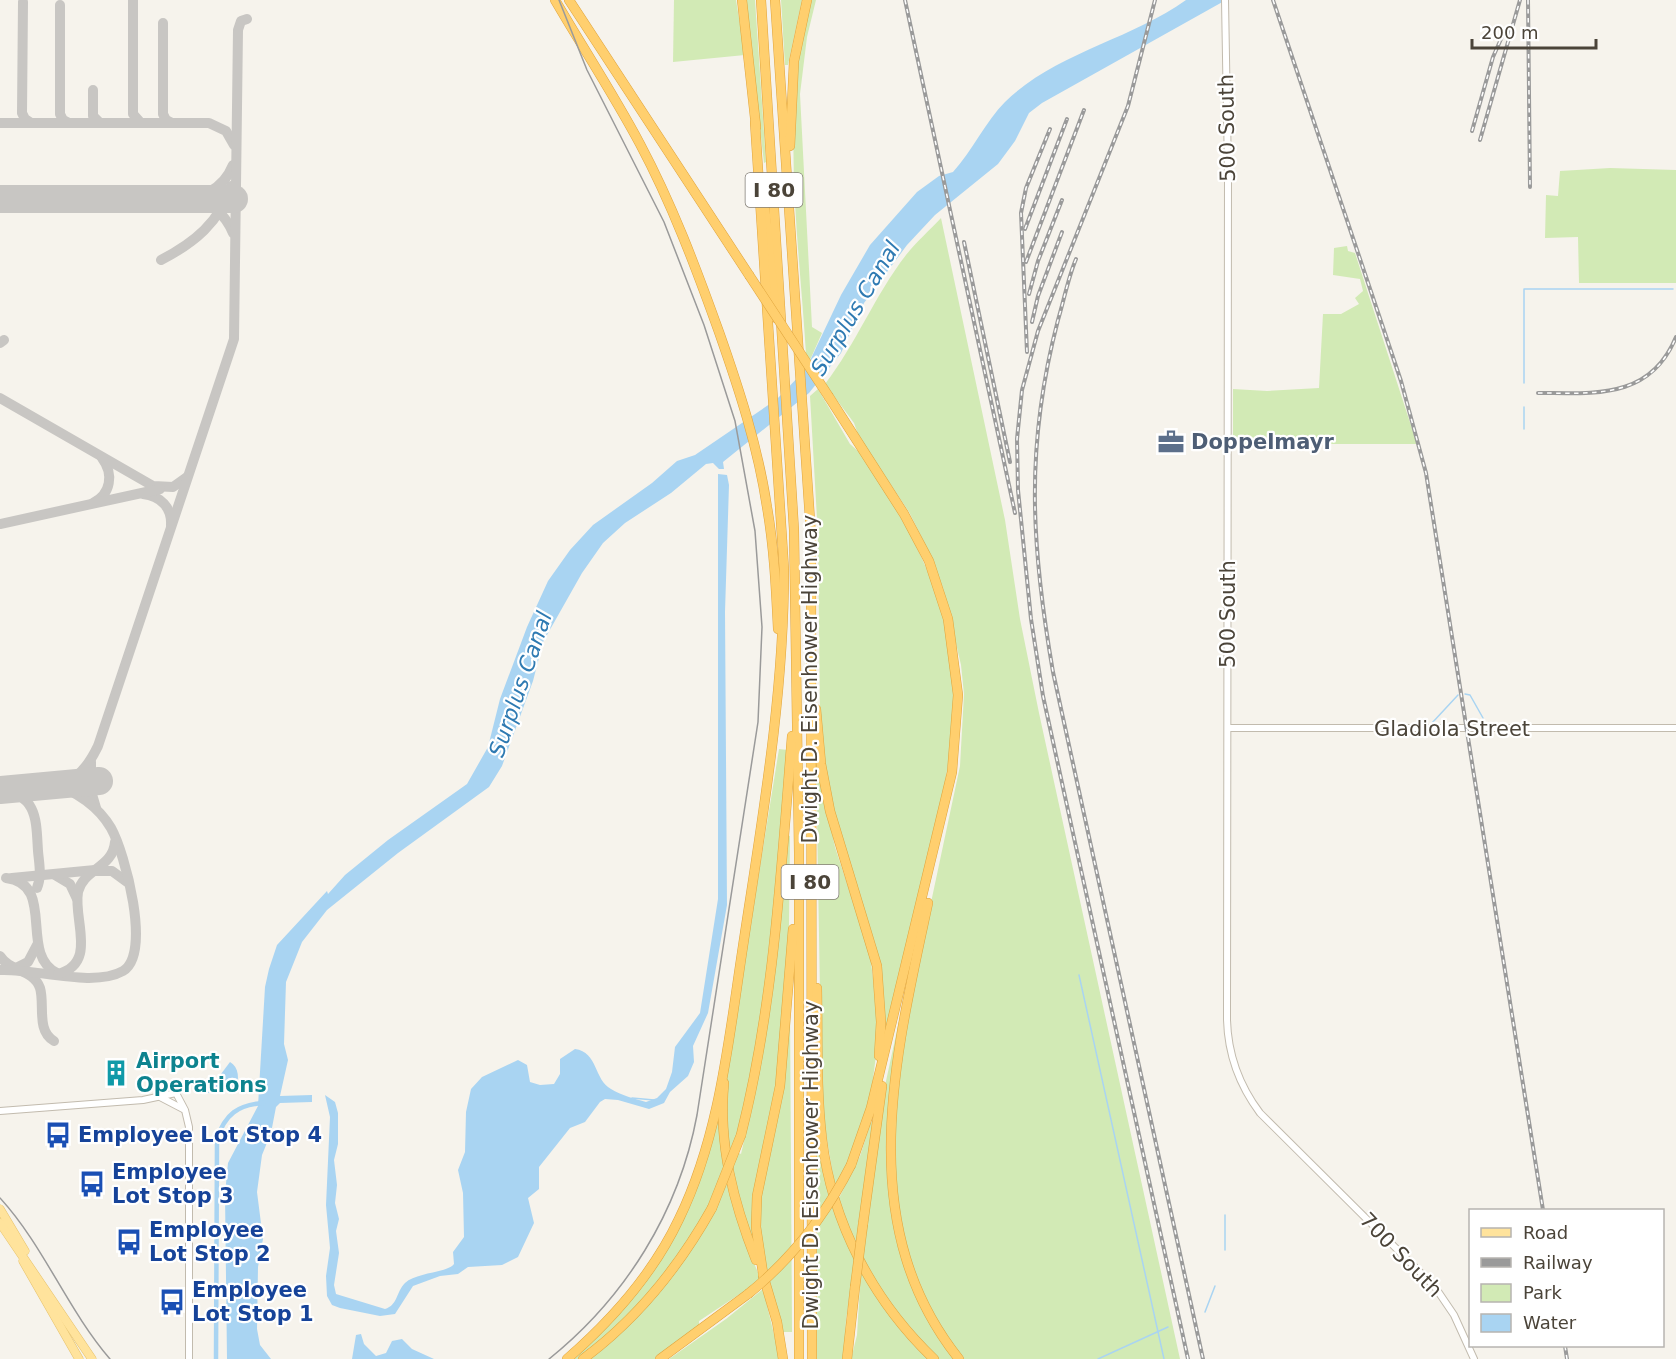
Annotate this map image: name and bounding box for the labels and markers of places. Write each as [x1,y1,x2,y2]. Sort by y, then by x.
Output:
office icon: Doppelmayr [1156,427,1186,457]
place label: Doppelmayr [1191,430,1334,454]
place label: Airport Operations [136,1049,267,1097]
building icon: Airport Operations [101,1058,131,1088]
bus stop icon: Employee Lot Stop 4 [43,1120,73,1150]
place label: Employee Lot Stop 4 [78,1123,322,1147]
place label: Employee Lot Stop 3 [112,1160,234,1208]
bus stop icon: Employee Lot Stop 3 [77,1169,107,1199]
place label: Employee Lot Stop 2 [149,1218,271,1266]
bus stop icon: Employee Lot Stop 2 [114,1227,144,1257]
place label: Employee Lot Stop 1 [192,1278,314,1326]
bus stop icon: Employee Lot Stop 1 [157,1287,187,1317]

